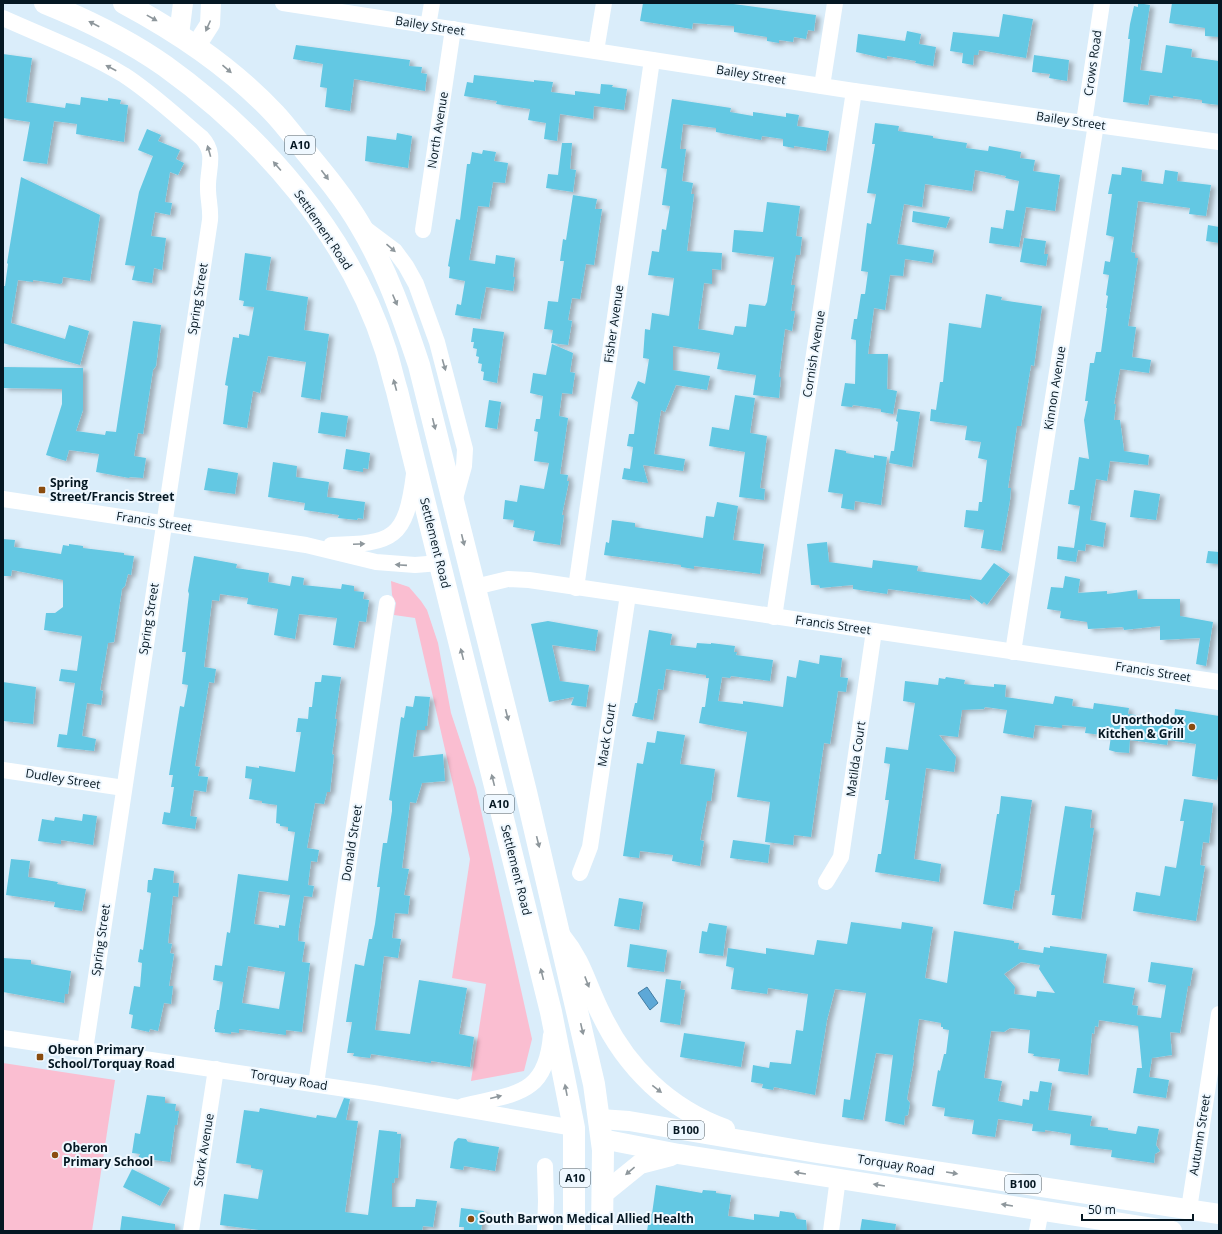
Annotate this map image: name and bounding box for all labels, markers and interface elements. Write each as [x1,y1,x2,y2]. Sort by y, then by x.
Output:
street label: Bailey Street [394,12,466,39]
one-way arrow [146,15,158,22]
one-way arrow [205,20,211,31]
one-way arrow [88,21,100,27]
street label: Crows Road [1079,29,1106,97]
street label: Bailey Street [715,61,787,88]
one-way arrow [105,65,117,71]
one-way arrow [222,65,232,74]
street label: North Avenue [423,90,452,170]
street label: Bailey Street [1035,107,1107,134]
road number: A10 [285,136,315,154]
one-way arrow [206,145,212,157]
one-way arrow [272,161,281,172]
one-way arrow [321,169,329,180]
street label: Settlement Road [290,186,356,273]
one-way arrow [386,243,396,253]
street label: Spring Street [183,262,212,336]
street label: Fisher Avenue [600,283,627,364]
one-way arrow [393,295,399,307]
street label: Cornish Avenue [798,309,829,399]
street label: Kinnon Avenue [1039,345,1070,431]
one-way arrow [441,359,447,371]
one-way arrow [392,379,398,391]
one-way arrow [431,419,437,431]
place label: Spring Street/Francis Street [50,474,174,505]
marker: Spring Street/Francis Street [37,485,47,495]
street label: Settlement Road [416,496,455,590]
street label: Francis Street [115,507,193,536]
one-way arrow [461,533,467,546]
one-way arrow [353,541,365,548]
one-way arrow [395,561,407,568]
street label: Spring Street [134,582,163,656]
street label: Francis Street [794,611,872,638]
one-way arrow [459,648,465,660]
street label: Francis Street [1114,657,1192,686]
street label: Mack Court [593,702,620,768]
one-way arrow [505,709,511,722]
place label: Unorthodox Kitchen & Grill [1098,711,1184,742]
street label: Matilda Court [842,720,869,798]
marker: Unorthodox Kitchen & Grill [1187,722,1197,732]
street label: Dudley Street [24,764,102,793]
one-way arrow [490,774,496,786]
road number: A10 [484,795,514,813]
street label: Donald Street [337,804,366,882]
street label: Settlement Road [497,823,536,917]
one-way arrow [536,835,542,848]
street label: Spring Street [87,903,114,977]
one-way arrow [538,968,544,980]
one-way arrow [585,976,591,988]
one-way arrow [579,1023,585,1035]
place label: Oberon Primary School/Torquay Road [48,1041,175,1072]
marker: Oberon Primary School/Torquay Road [35,1052,45,1062]
street label: Torquay Road [249,1065,329,1094]
one-way arrow [563,1084,569,1096]
one-way arrow [652,1085,663,1094]
street label: Autumn Street [1185,1093,1214,1177]
one-way arrow [490,1094,502,1100]
street label: Stork Avenue [189,1112,218,1188]
road number: B100 [668,1121,704,1139]
place label: Oberon Primary School [63,1139,153,1170]
marker: Oberon Primary School [50,1150,60,1160]
street label: Torquay Road [856,1150,936,1179]
one-way arrow [624,1167,635,1176]
road number: A10 [560,1169,590,1187]
one-way arrow [794,1169,806,1175]
one-way arrow [946,1170,958,1176]
road number: B100 [1005,1175,1041,1193]
one-way arrow [873,1182,885,1188]
scale bar [1082,1196,1193,1222]
one-way arrow [1001,1201,1013,1207]
text: 50 m [1088,1201,1116,1218]
place label: South Barwon Medical Allied Health [479,1210,694,1227]
marker: South Barwon Medical Allied Health [466,1214,476,1224]

